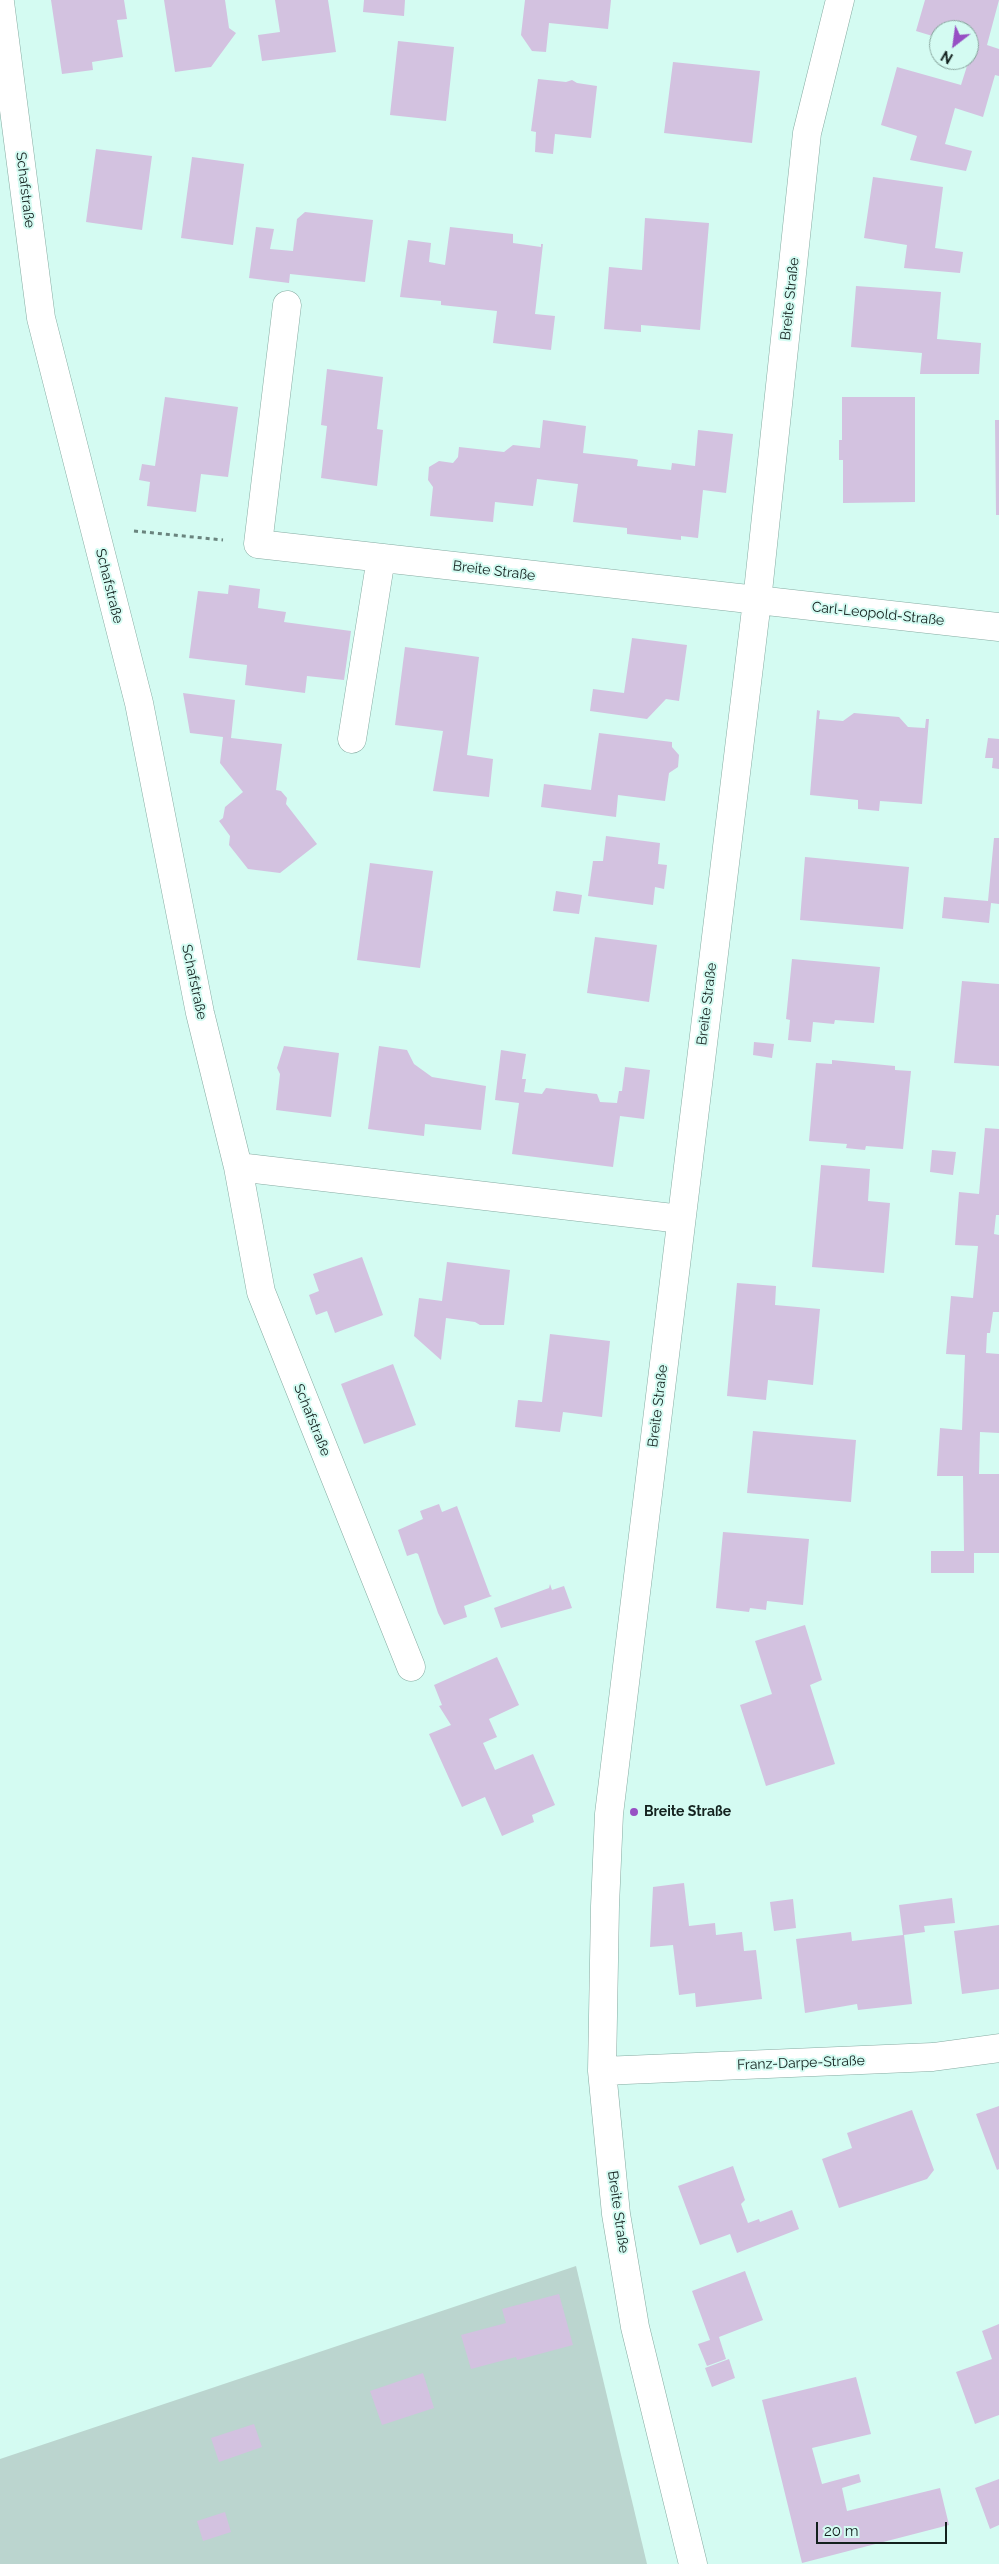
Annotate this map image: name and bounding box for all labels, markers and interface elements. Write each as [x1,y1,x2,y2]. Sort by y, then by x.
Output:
north arrow [929,20,979,70]
text: N [938,48,956,67]
street label: Schafstraße [12,151,38,229]
street label: Breite Straße [777,257,803,341]
street label: Schafstraße [92,547,126,625]
street label: Breite Straße [452,558,536,584]
street label: Carl-Leopold-Straße [811,599,945,629]
street label: Schafstraße [178,943,210,1021]
street label: Breite Straße [694,962,720,1046]
street label: Breite Straße [645,1364,671,1448]
street label: Schafstraße [290,1381,334,1459]
place label: Breite Straße [644,1804,731,1820]
marker: Breite Straße [628,1806,640,1818]
street label: Franz-Darpe-Straße [737,2052,865,2074]
street label: Breite Straße [604,2170,632,2254]
scale bar [819,2512,950,2544]
text: 20 m [824,2522,859,2540]

